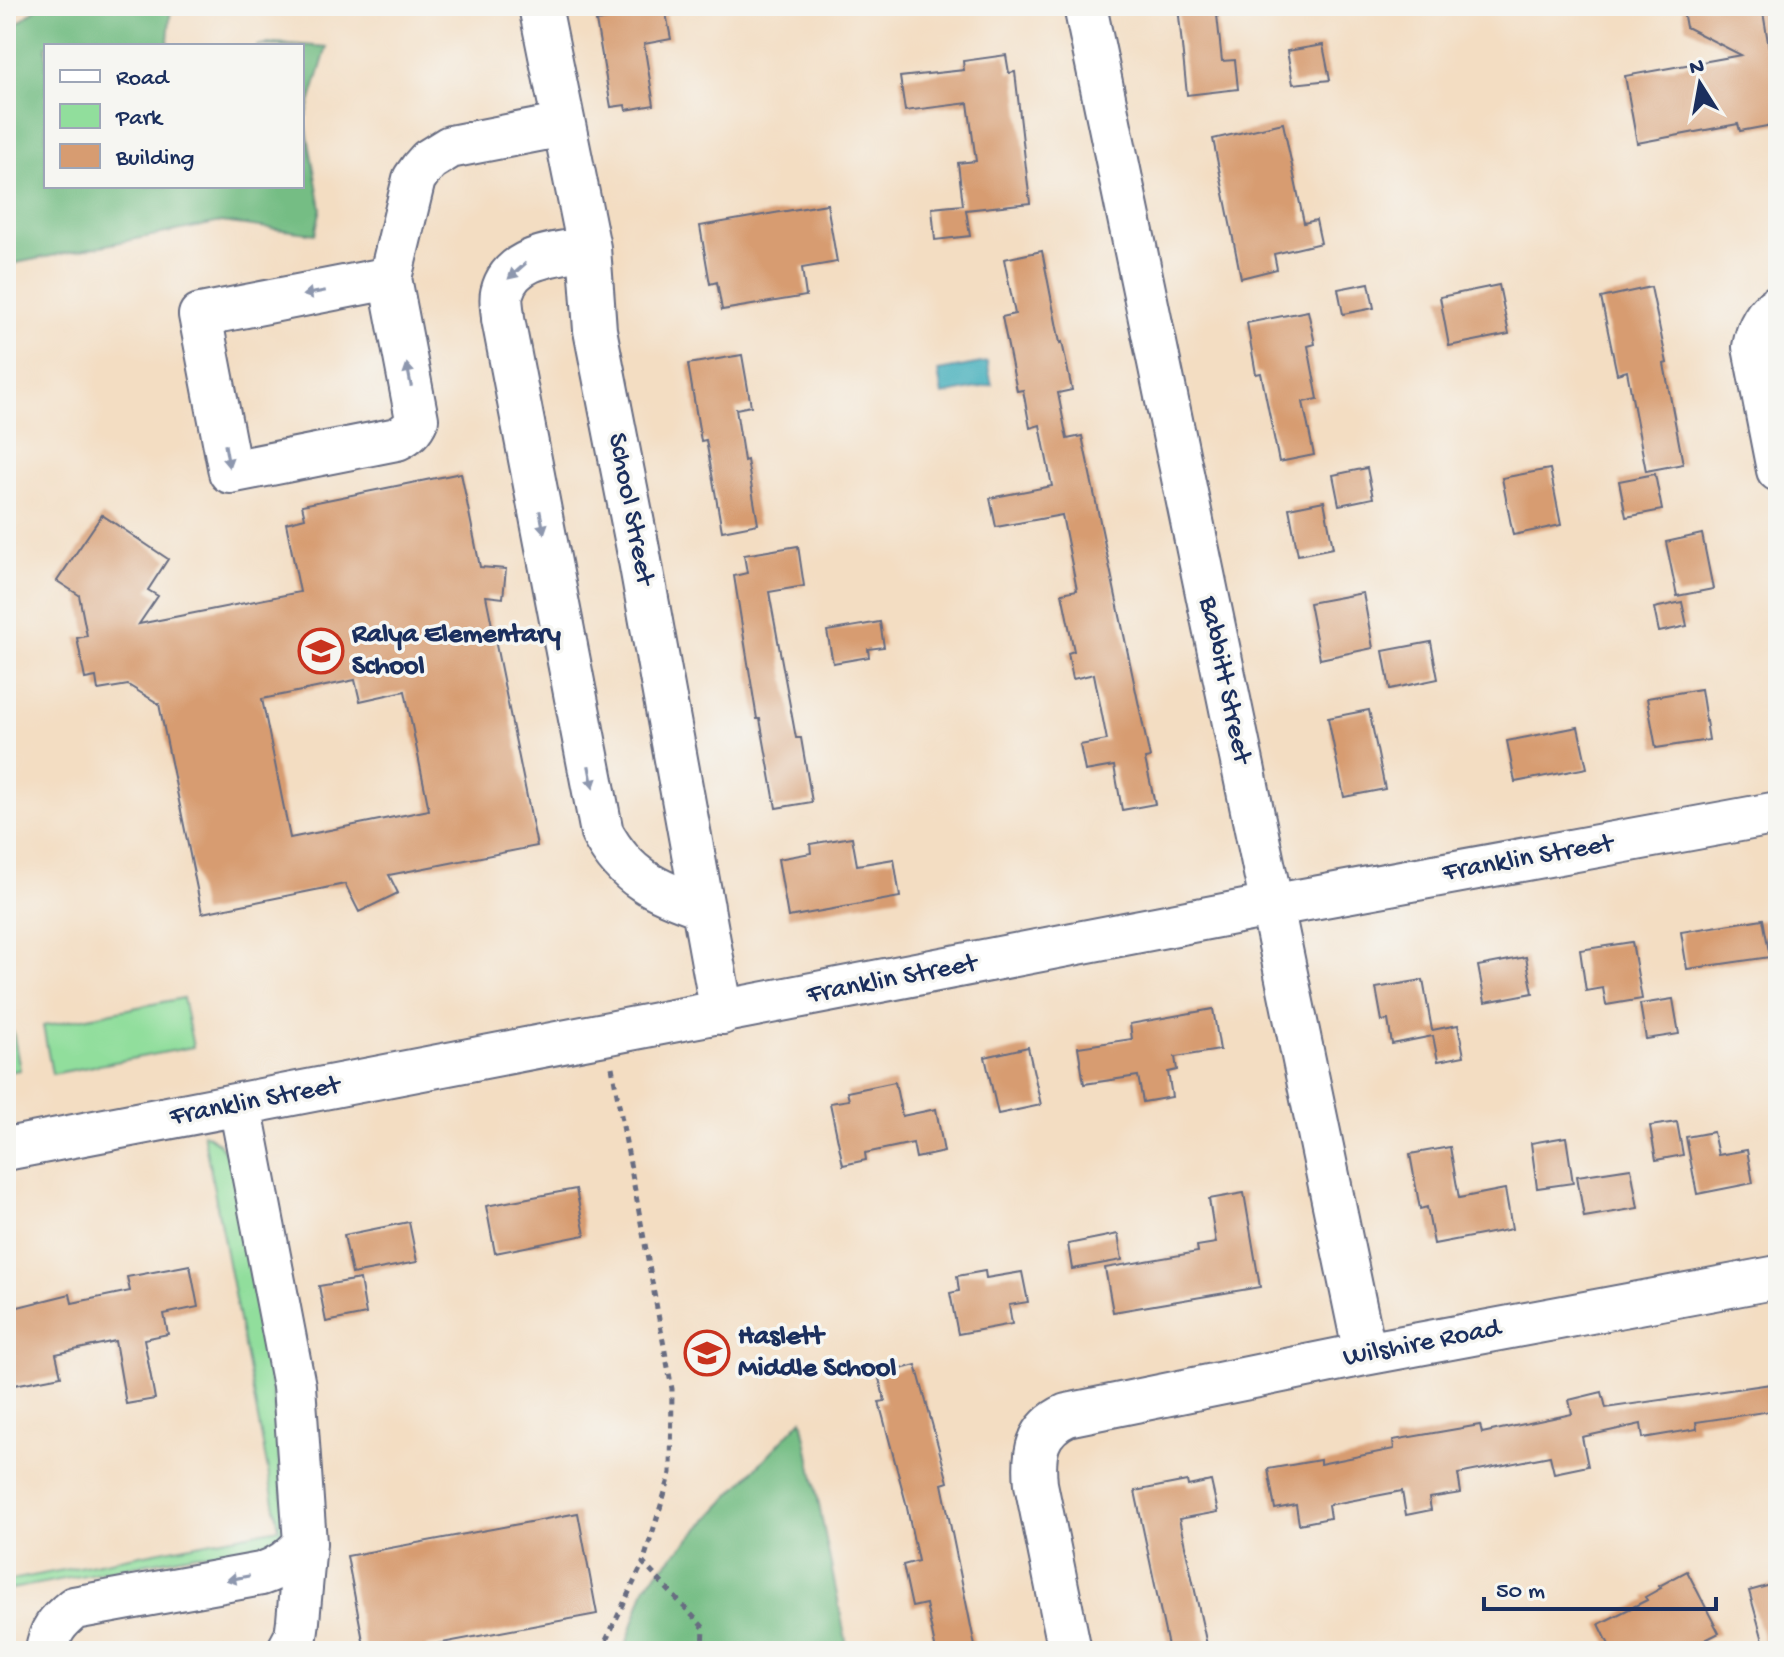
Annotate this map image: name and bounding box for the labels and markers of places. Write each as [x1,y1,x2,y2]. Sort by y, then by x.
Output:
place label: Ralya Elementary School [351,619,561,684]
school or university icon: Ralya Elementary School [297,627,345,675]
place label: Haslett Middle School [738,1321,896,1386]
school or university icon: Haslett Middle School [683,1329,731,1377]

